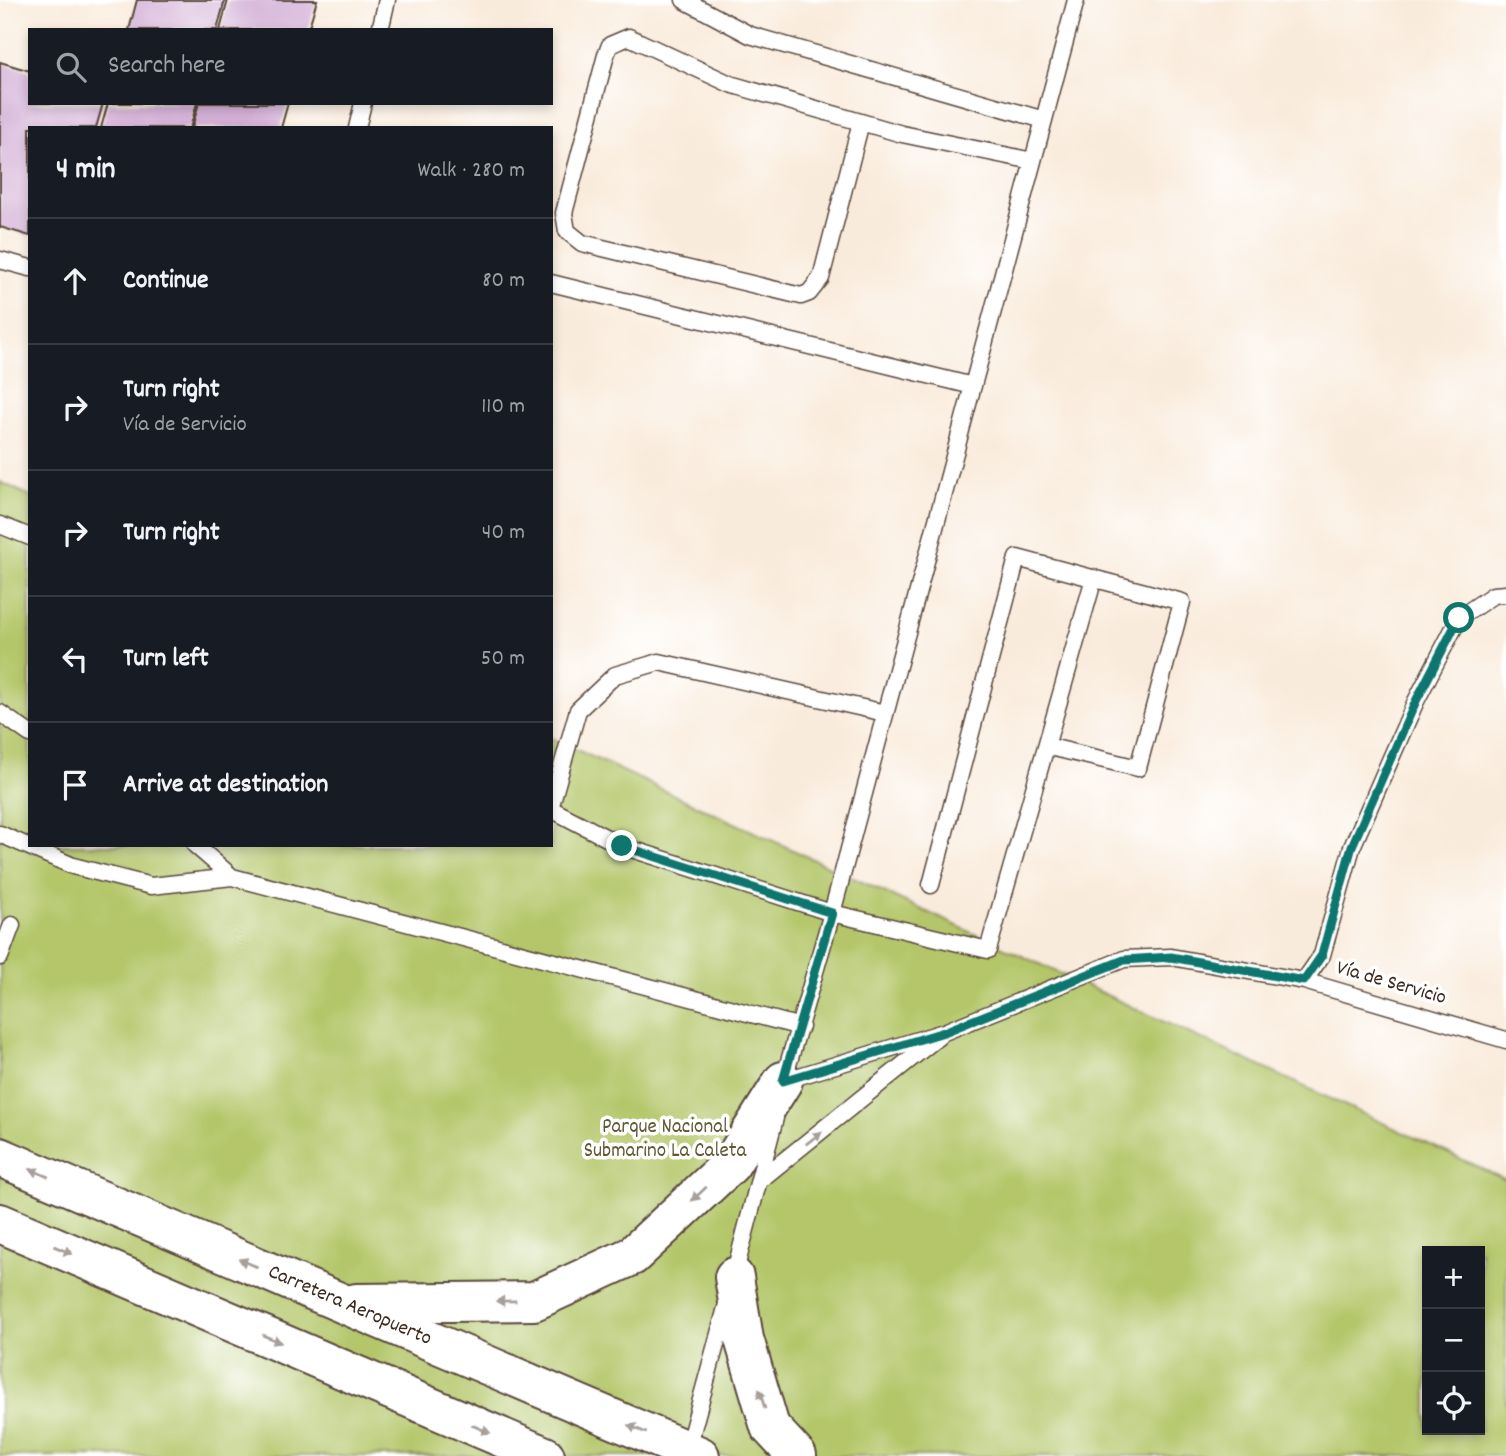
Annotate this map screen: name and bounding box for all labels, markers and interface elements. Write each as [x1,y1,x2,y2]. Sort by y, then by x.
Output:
search box [28,28,553,105]
icon: search [52,48,90,86]
text: Search here [108,48,226,85]
text: 4 min [56,150,115,193]
text: Walk · 280 m [417,155,525,188]
icon: ahead [56,262,94,300]
text: Continue [123,263,208,300]
text: 80 m [482,265,525,298]
text: Turn right [123,372,220,409]
icon: right [56,388,94,426]
text: 110 m [481,391,525,424]
text: Vía de Servicio [123,409,247,442]
icon: right [56,514,94,552]
text: Turn right [123,515,220,552]
text: 40 m [482,517,525,550]
route start [1443,602,1474,633]
icon: left [56,640,94,678]
text: Turn left [123,641,209,678]
text: 50 m [481,643,525,676]
icon: arrive [56,766,94,804]
text: Arrive at destination [123,767,328,804]
route end [606,830,637,861]
street label: Vía de Servicio [1333,954,1449,1014]
park label: Parque Nacional Submarino La Caleta [584,1113,747,1167]
one-way arrow [805,1131,823,1145]
one-way arrow [29,1167,49,1179]
one-way arrow [691,1185,708,1201]
one-way arrow [52,1244,73,1255]
map controls [1422,1246,1485,1435]
button: + [1422,1246,1485,1309]
one-way arrow [237,1257,258,1268]
street label: Carretera Aeropuerto [263,1258,436,1354]
one-way arrow [494,1295,516,1307]
button: − [1422,1309,1485,1372]
one-way arrow [262,1334,283,1345]
button: locate [1422,1372,1485,1435]
one-way arrow [757,1389,767,1410]
one-way arrow [471,1423,491,1435]
one-way arrow [627,1424,648,1435]

